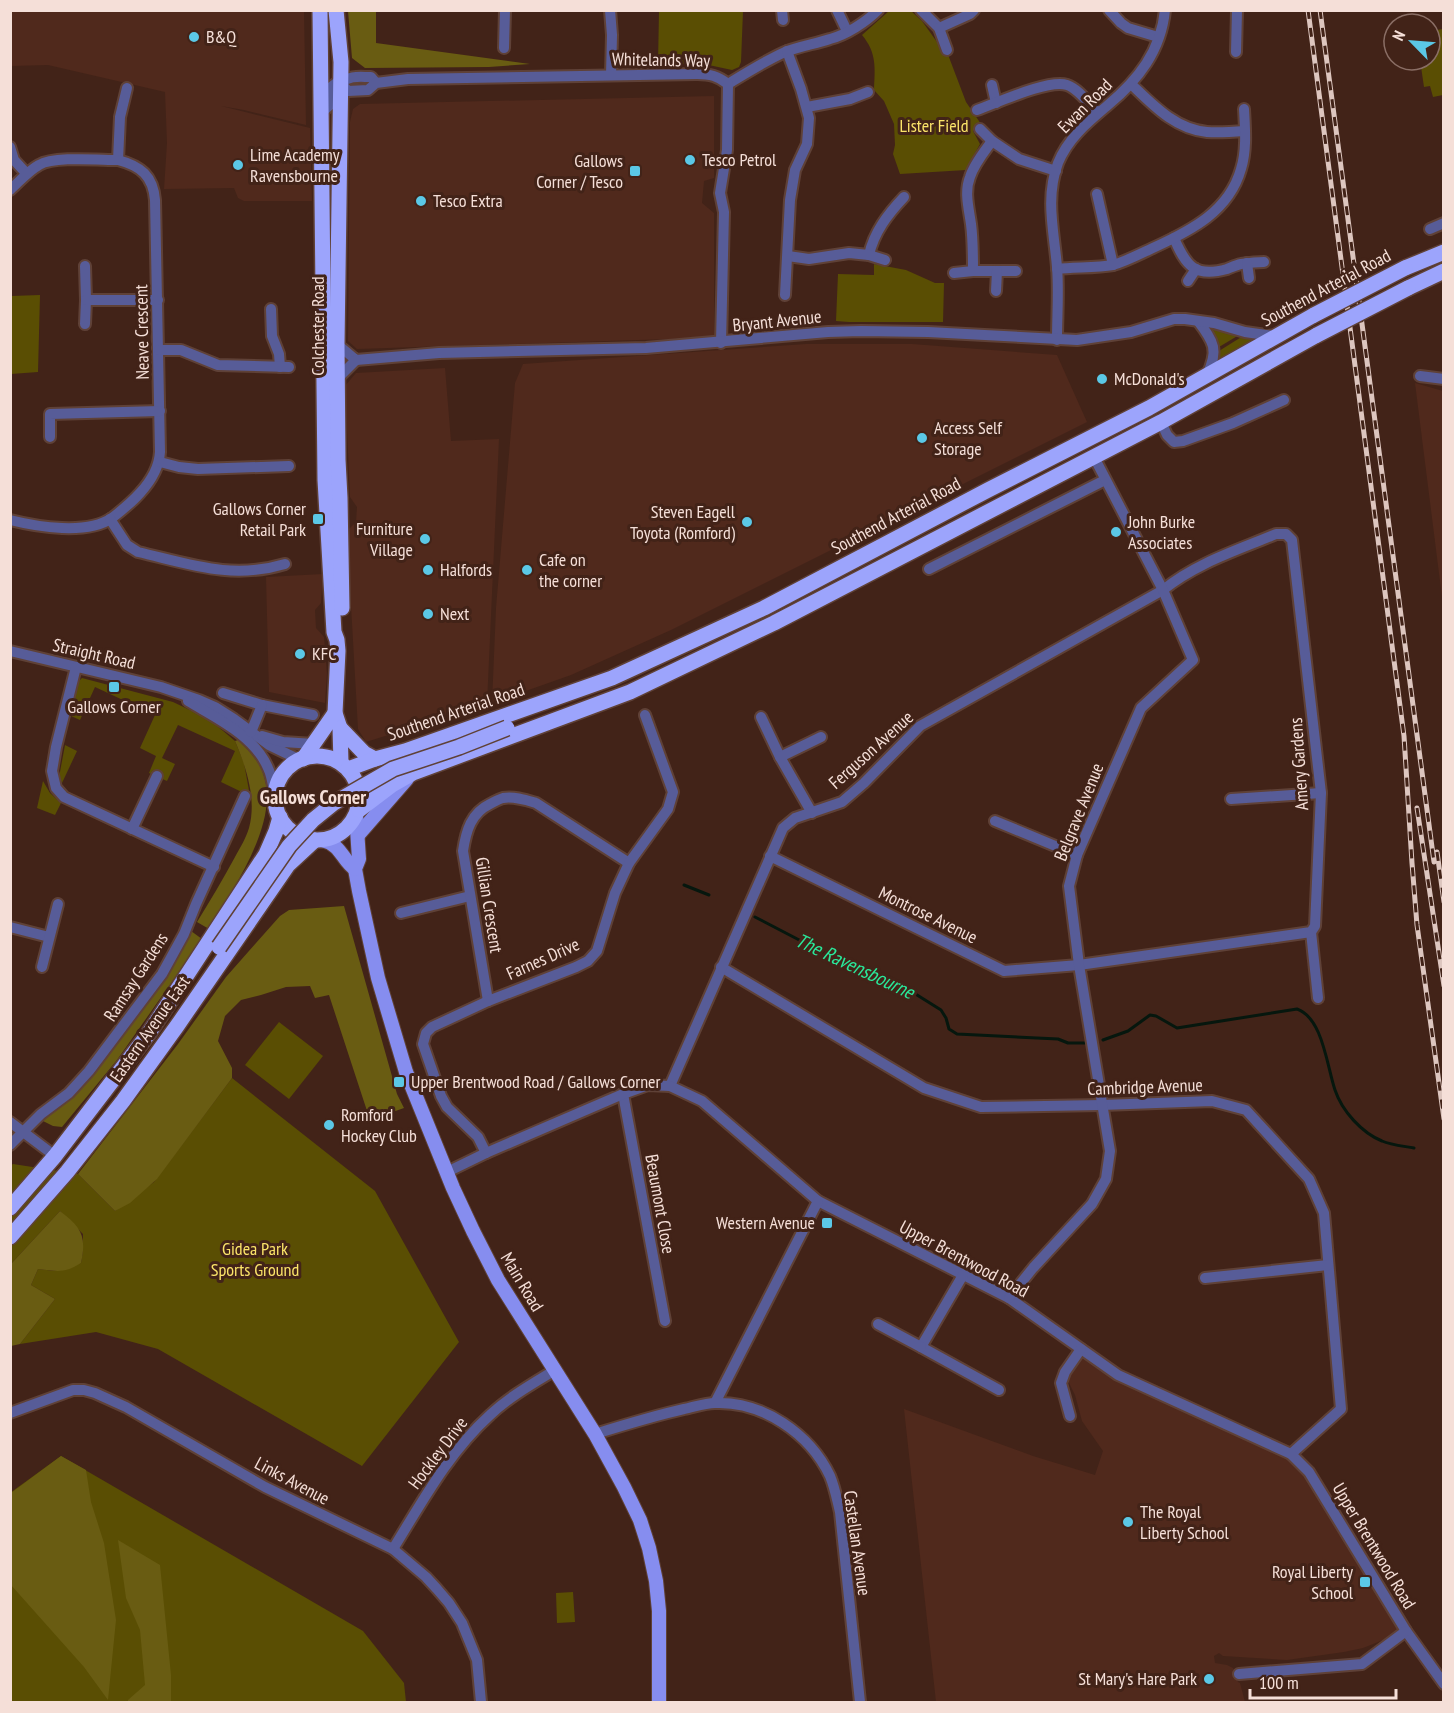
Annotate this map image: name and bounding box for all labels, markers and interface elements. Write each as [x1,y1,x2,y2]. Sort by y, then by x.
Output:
north arrow [1382,12,1442,72]
place label: B&Q [206,25,237,48]
text: N [1388,28,1409,44]
marker: B&Q [187,30,201,44]
street label: Whitelands Way [612,47,711,72]
street label: Ewan Road [1052,73,1117,138]
park label: Lister Field [899,114,969,137]
place label: Lime Academy Ravensbourne [250,143,340,187]
place label: Tesco Petrol [702,148,777,171]
place label: Gallows Corner / Tesco [536,149,623,193]
marker: Tesco Petrol [683,153,697,167]
marker: Lime Academy Ravensbourne [231,158,245,172]
marker: Gallows Corner / Tesco [628,164,642,178]
place label: Tesco Extra [433,189,503,212]
marker: Tesco Extra [414,194,428,208]
street label: Southend Arterial Road [1257,244,1395,331]
street label: Colchester Road [306,276,329,376]
street label: Neave Crescent [129,284,154,380]
street label: Bryant Avenue [731,304,822,337]
place label: McDonald's [1114,367,1185,390]
marker: McDonald's [1095,372,1109,386]
place label: Access Self Storage [934,416,1003,460]
marker: Access Self Storage [915,431,929,445]
street label: Southend Arterial Road [827,472,965,559]
place label: Gallows Corner Retail Park [213,497,306,541]
place label: Steven Eagell Toyota (Romford) [630,500,736,544]
place label: John Burke Associates [1127,510,1195,554]
marker: Gallows Corner Retail Park [311,512,325,526]
marker: Steven Eagell Toyota (Romford) [740,515,754,529]
place label: Furniture Village [356,517,413,561]
marker: John Burke Associates [1109,525,1123,539]
marker: Furniture Village [418,532,432,546]
place label: Cafe on the corner [539,548,602,592]
place label: Halfords [440,558,492,581]
marker: Halfords [421,563,435,577]
marker: Cafe on the corner [520,563,534,577]
place label: Next [440,602,469,625]
marker: Next [421,607,435,621]
street label: Straight Road [51,633,138,674]
place label: KFC [312,642,337,665]
marker: KFC [293,647,307,661]
street label: Southend Arterial Road [384,677,527,746]
marker: Gallows Corner [107,680,121,694]
place label: Gallows Corner [67,695,161,718]
street label: Ferguson Avenue [824,706,918,794]
street label: Amery Gardens [1284,717,1313,811]
street label: Belgrave Avenue [1049,760,1109,864]
district label: Gallows Corner [260,784,366,810]
street label: Gillian Crescent [471,855,508,955]
street label: Montrose Avenue [875,881,981,948]
water label: The Ravensbourne [792,927,920,1006]
street label: Ramsay Gardens [98,928,173,1025]
street label: Farnes Drive [503,932,583,985]
street label: Eastern Avenue East [104,971,195,1086]
place label: Upper Brentwood Road / Gallows Corner [411,1070,661,1093]
street label: Cambridge Avenue [1087,1073,1203,1100]
marker: Upper Brentwood Road / Gallows Corner [392,1075,406,1089]
place label: Romford Hockey Club [341,1103,417,1147]
marker: Romford Hockey Club [322,1118,336,1132]
street label: Beaumont Close [640,1152,681,1256]
place label: Western Avenue [716,1211,815,1234]
street label: Upper Brentwood Road [896,1215,1033,1302]
marker: Western Avenue [820,1216,834,1230]
park label: Gidea Park Sports Ground [211,1237,299,1281]
street label: Main Road [496,1248,549,1316]
street label: Hockley Drive [403,1412,472,1494]
street label: Links Avenue [251,1451,333,1510]
street label: Upper Brentwood Road [1328,1478,1421,1613]
street label: Castellan Avenue [839,1489,876,1597]
place label: The Royal Liberty School [1140,1500,1229,1544]
marker: The Royal Liberty School [1121,1515,1135,1529]
place label: Royal Liberty School [1272,1560,1354,1604]
marker: Royal Liberty School [1358,1575,1372,1589]
scale bar [1250,1662,1396,1700]
place label: St Mary's Hare Park [1078,1667,1197,1690]
text: 100 m [1259,1671,1299,1694]
marker: St Mary's Hare Park [1202,1672,1216,1686]

